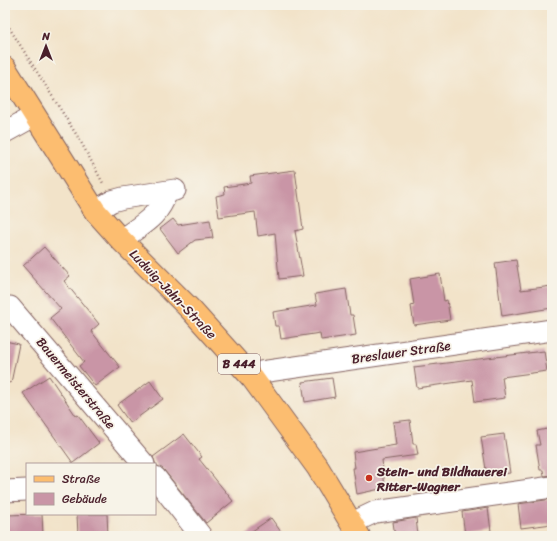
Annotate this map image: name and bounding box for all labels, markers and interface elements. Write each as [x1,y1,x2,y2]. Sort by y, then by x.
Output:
north arrow [26,26,66,66]
text: N [41,27,50,46]
street label: Ludwig-Jahn-Straße [124,243,223,345]
street label: Bauermeisterstraße [30,332,122,435]
street label: Breslauer Straße [350,334,452,370]
road number: B 444 [218,354,260,374]
place label: Stein- und Bildhauerei Ritter-Wagner [376,460,508,498]
legend [26,463,156,515]
text: Straße [62,468,100,490]
marker: Stein- und Bildhauerei Ritter-Wagner [364,473,374,483]
text: Gebäude [62,488,107,510]

